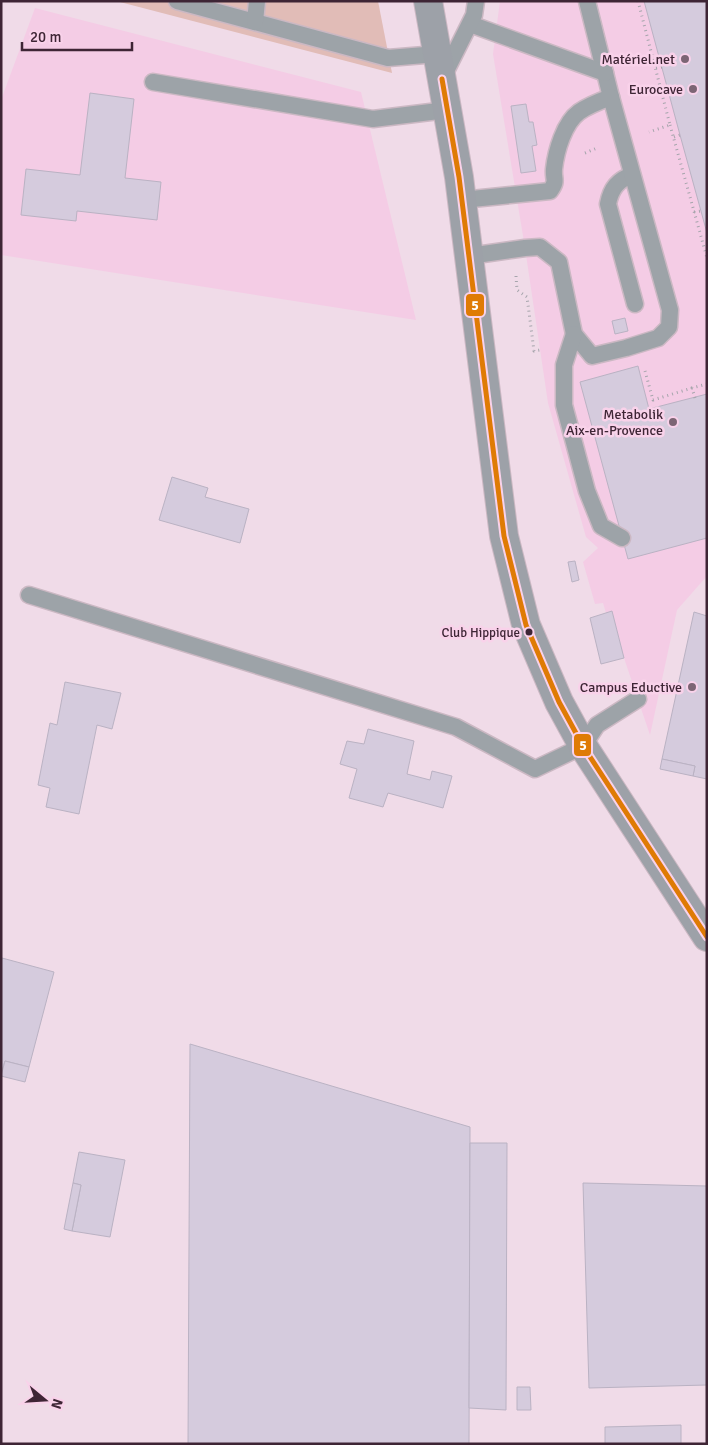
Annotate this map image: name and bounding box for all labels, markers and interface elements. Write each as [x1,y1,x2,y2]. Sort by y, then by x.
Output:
scale bar [22,20,132,52]
text: 20 m [30,28,61,46]
place label: Matériel.net [601,51,675,68]
marker: Matériel.net [679,53,691,65]
place label: Eurocave [629,81,683,98]
marker: Eurocave [687,83,699,95]
line badge: 5 [465,293,485,317]
text: 5 [471,297,479,314]
place label: Metabolik Aix-en-Provence [566,406,663,439]
marker: Metabolik Aix-en-Provence [667,416,679,428]
place label: Club Hippique [442,625,520,641]
marker: Club Hippique [524,627,534,637]
place label: Campus Eductive [580,679,682,696]
marker: Campus Eductive [686,681,698,693]
line badge: 5 [573,733,592,757]
text: 5 [579,737,587,754]
north arrow [20,1375,70,1425]
text: N [47,1397,66,1411]

